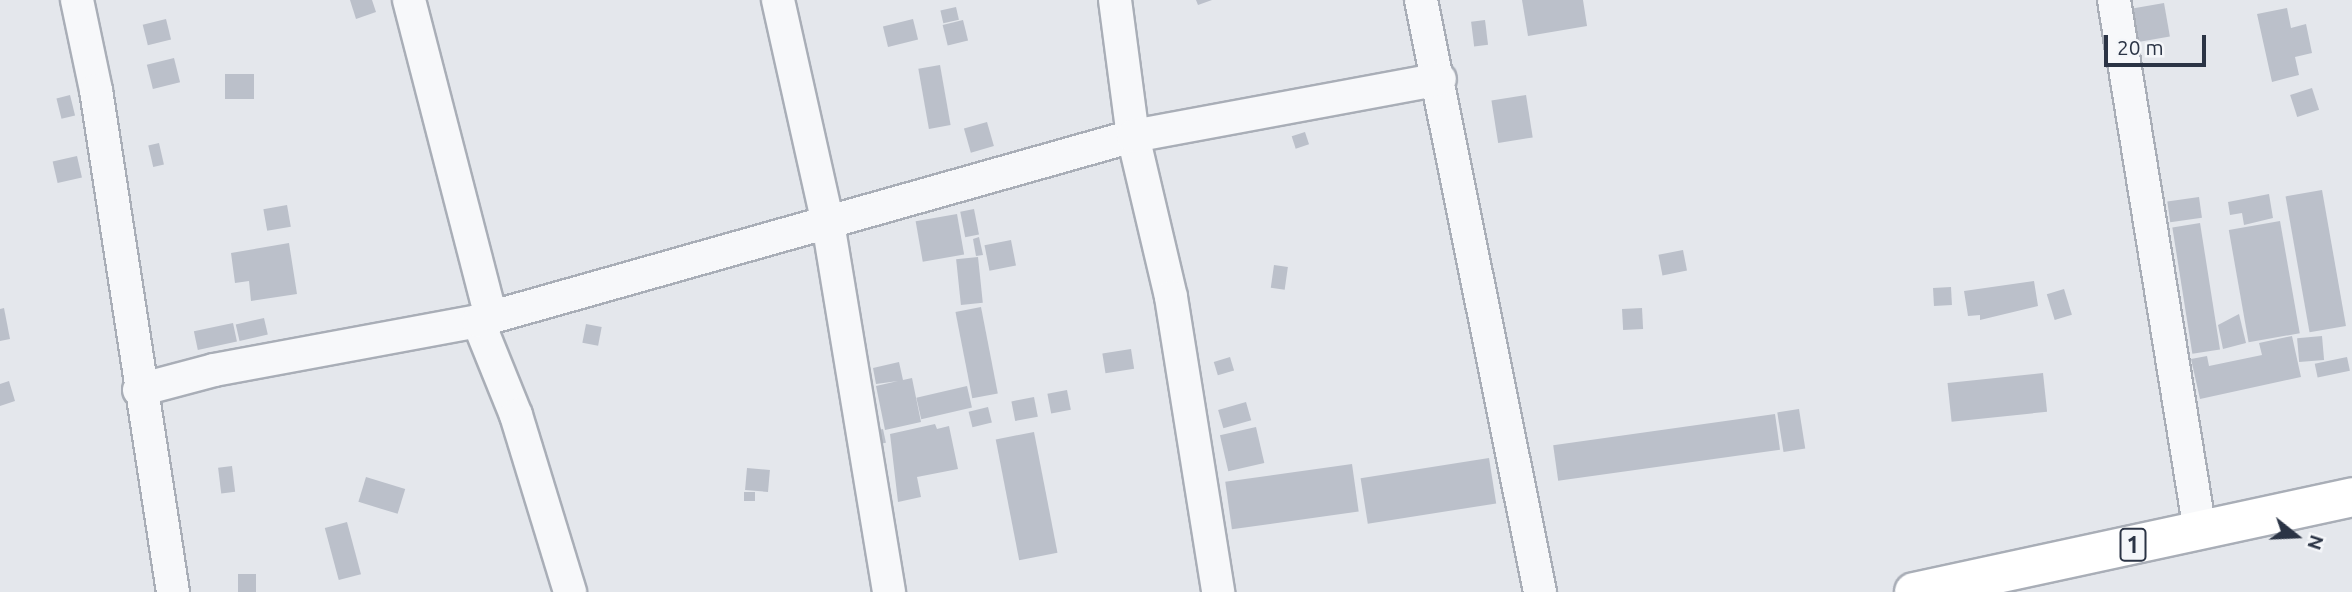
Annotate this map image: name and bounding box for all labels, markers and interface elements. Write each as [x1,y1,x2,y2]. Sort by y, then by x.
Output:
scale bar [2107,21,2208,65]
text: 20 m [2117,35,2164,59]
north arrow [2261,501,2331,571]
road number: 1 [2119,526,2147,565]
text: N [2303,532,2329,553]

